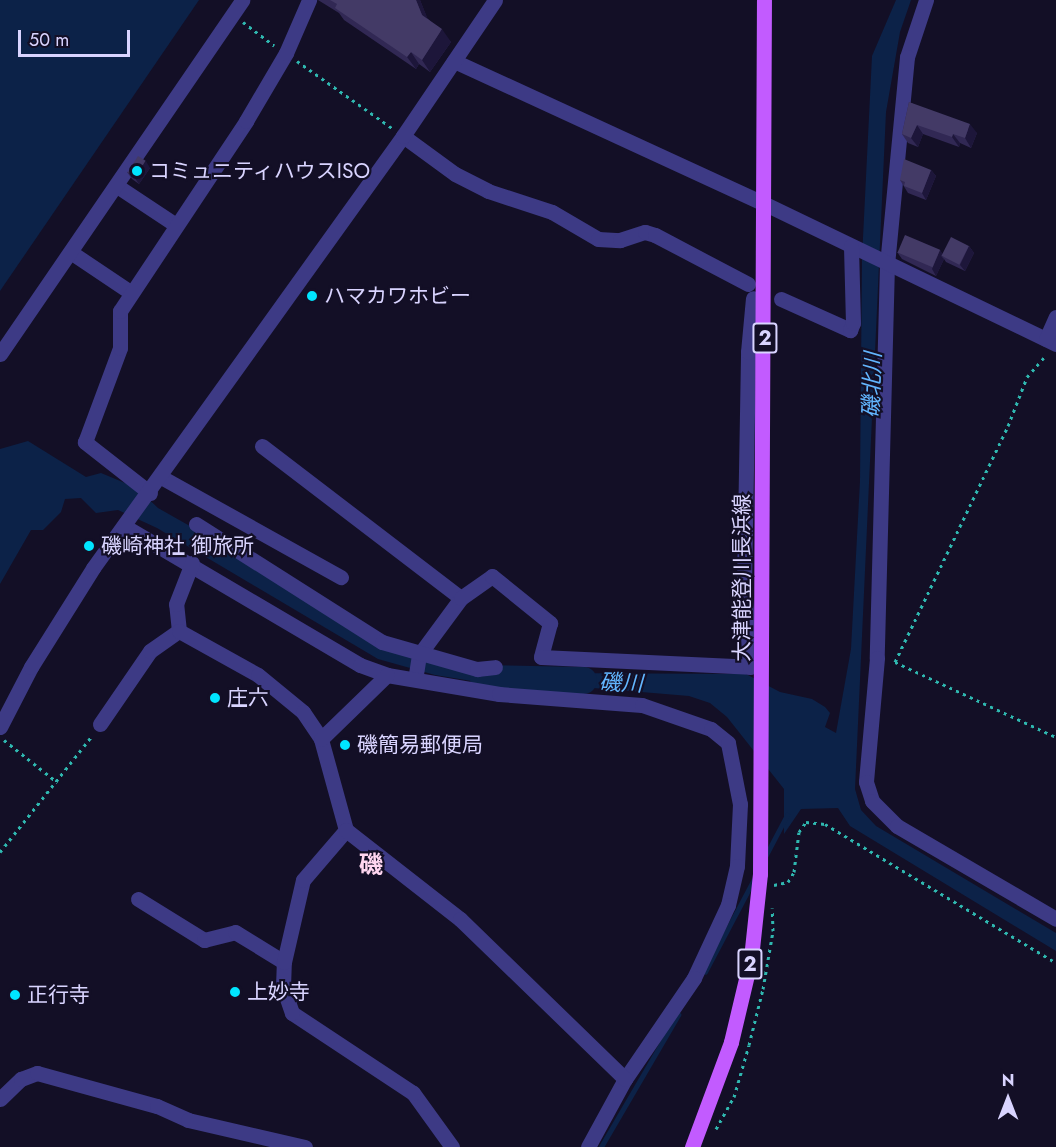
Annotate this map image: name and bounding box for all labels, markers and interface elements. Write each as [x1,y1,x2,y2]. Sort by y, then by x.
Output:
scale bar [21,18,134,56]
text: 50 m [29,27,69,53]
place label: コミュニティハウスISO [149,158,371,184]
marker: コミュニティハウスISO [130,164,144,178]
place label: ハマカワホビー [324,283,471,309]
marker: ハマカワホビー [305,289,319,303]
road number: 2 [752,321,778,355]
water label: 磯北川 [858,352,886,418]
street label: 大津能登川長浜線 [729,494,755,662]
place label: 磯崎神社 御旅所 [101,533,254,559]
marker: 磯崎神社 御旅所 [82,539,96,553]
water label: 磯川 [599,669,643,697]
place label: 庄六 [227,685,269,711]
marker: 庄六 [208,691,222,705]
place label: 磯簡易郵便局 [357,732,483,758]
marker: 磯簡易郵便局 [338,738,352,752]
district label: 磯 [359,851,383,879]
road number: 2 [736,947,764,981]
place label: 上妙寺 [247,979,310,1005]
place label: 正行寺 [27,982,90,1008]
marker: 上妙寺 [228,985,242,999]
marker: 正行寺 [8,988,22,1002]
north arrow [978,1069,1038,1129]
text: N [1002,1069,1014,1092]

